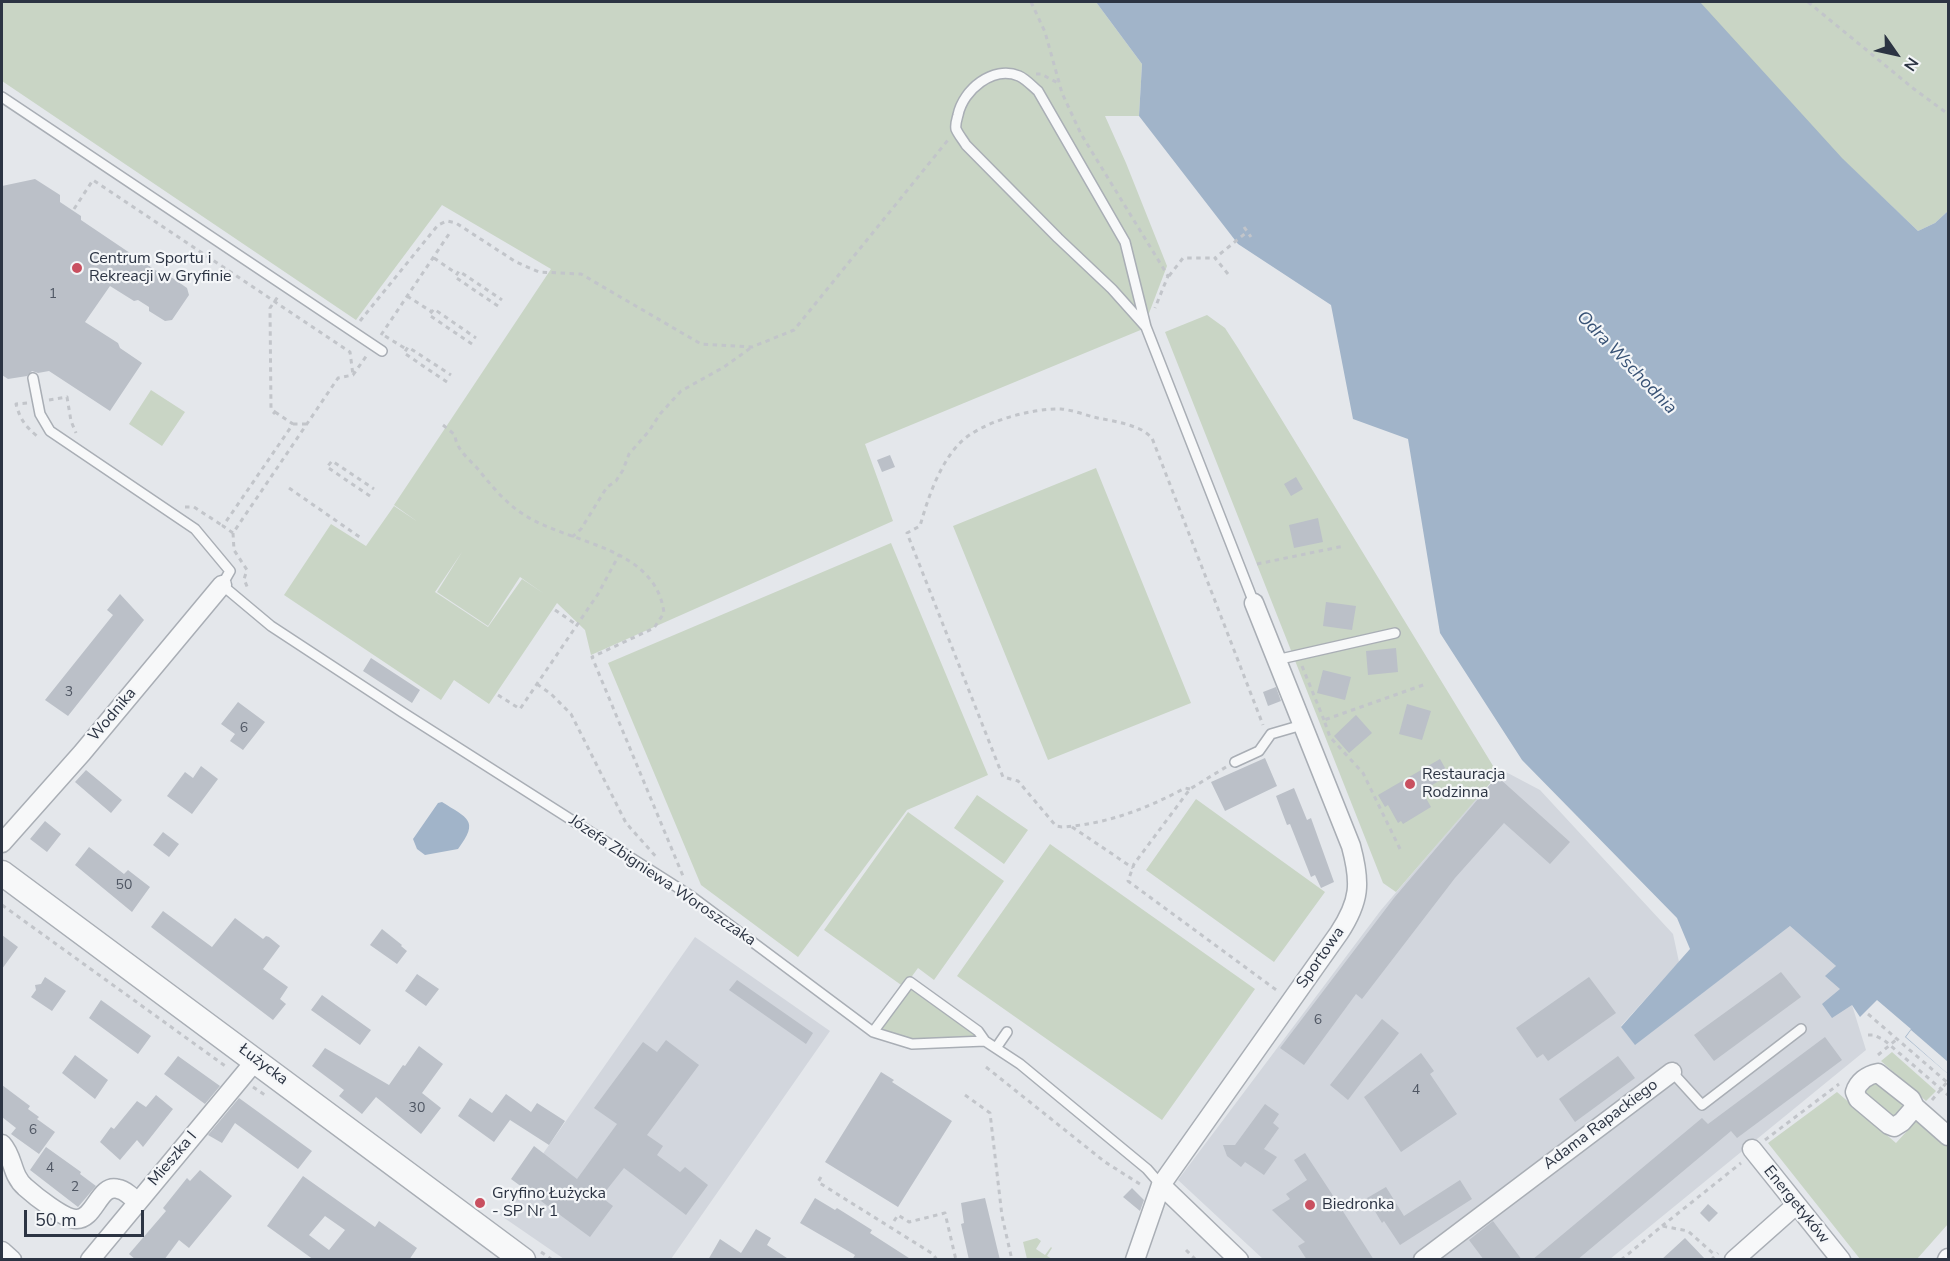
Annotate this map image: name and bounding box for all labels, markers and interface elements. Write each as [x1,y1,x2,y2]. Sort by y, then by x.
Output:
north arrow [1866,24,1926,84]
text: N [1898,53,1923,75]
place label: Centrum Sportu i Rekreacji w Gryfinie [89,249,232,287]
marker: Centrum Sportu i Rekreacji w Gryfinie [70,261,84,275]
house number: 1 [49,287,57,303]
water label: Odra Wschodnia [1571,307,1681,419]
street label: Wodnika [85,684,141,746]
house number: 3 [65,685,73,701]
house number: 6 [240,721,248,737]
place label: Restauracja Rodzinna [1422,765,1505,803]
marker: Restauracja Rodzinna [1403,777,1417,791]
street label: Józefa Zbigniewa Woroszczaka [565,811,759,951]
house number: 50 [116,878,132,894]
street label: Sportowa [1293,924,1349,992]
house number: 6 [1314,1013,1322,1029]
street label: Łużycka [235,1040,291,1090]
street label: Adama Rapackiego [1540,1076,1662,1174]
house number: 4 [1412,1083,1420,1099]
house number: 30 [409,1101,425,1117]
house number: 6 [29,1123,37,1139]
street label: Mieszka I [145,1128,201,1190]
house number: 4 [46,1161,54,1177]
street label: Energetyków [1759,1162,1833,1248]
house number: 2 [71,1180,79,1196]
place label: Gryfino Łużycka - SP Nr 1 [492,1184,606,1222]
place label: Biedronka [1322,1195,1394,1215]
marker: Gryfino Łużycka - SP Nr 1 [473,1196,487,1210]
scale bar [27,1198,147,1236]
marker: Biedronka [1303,1198,1317,1212]
text: 50 m [35,1208,77,1232]

